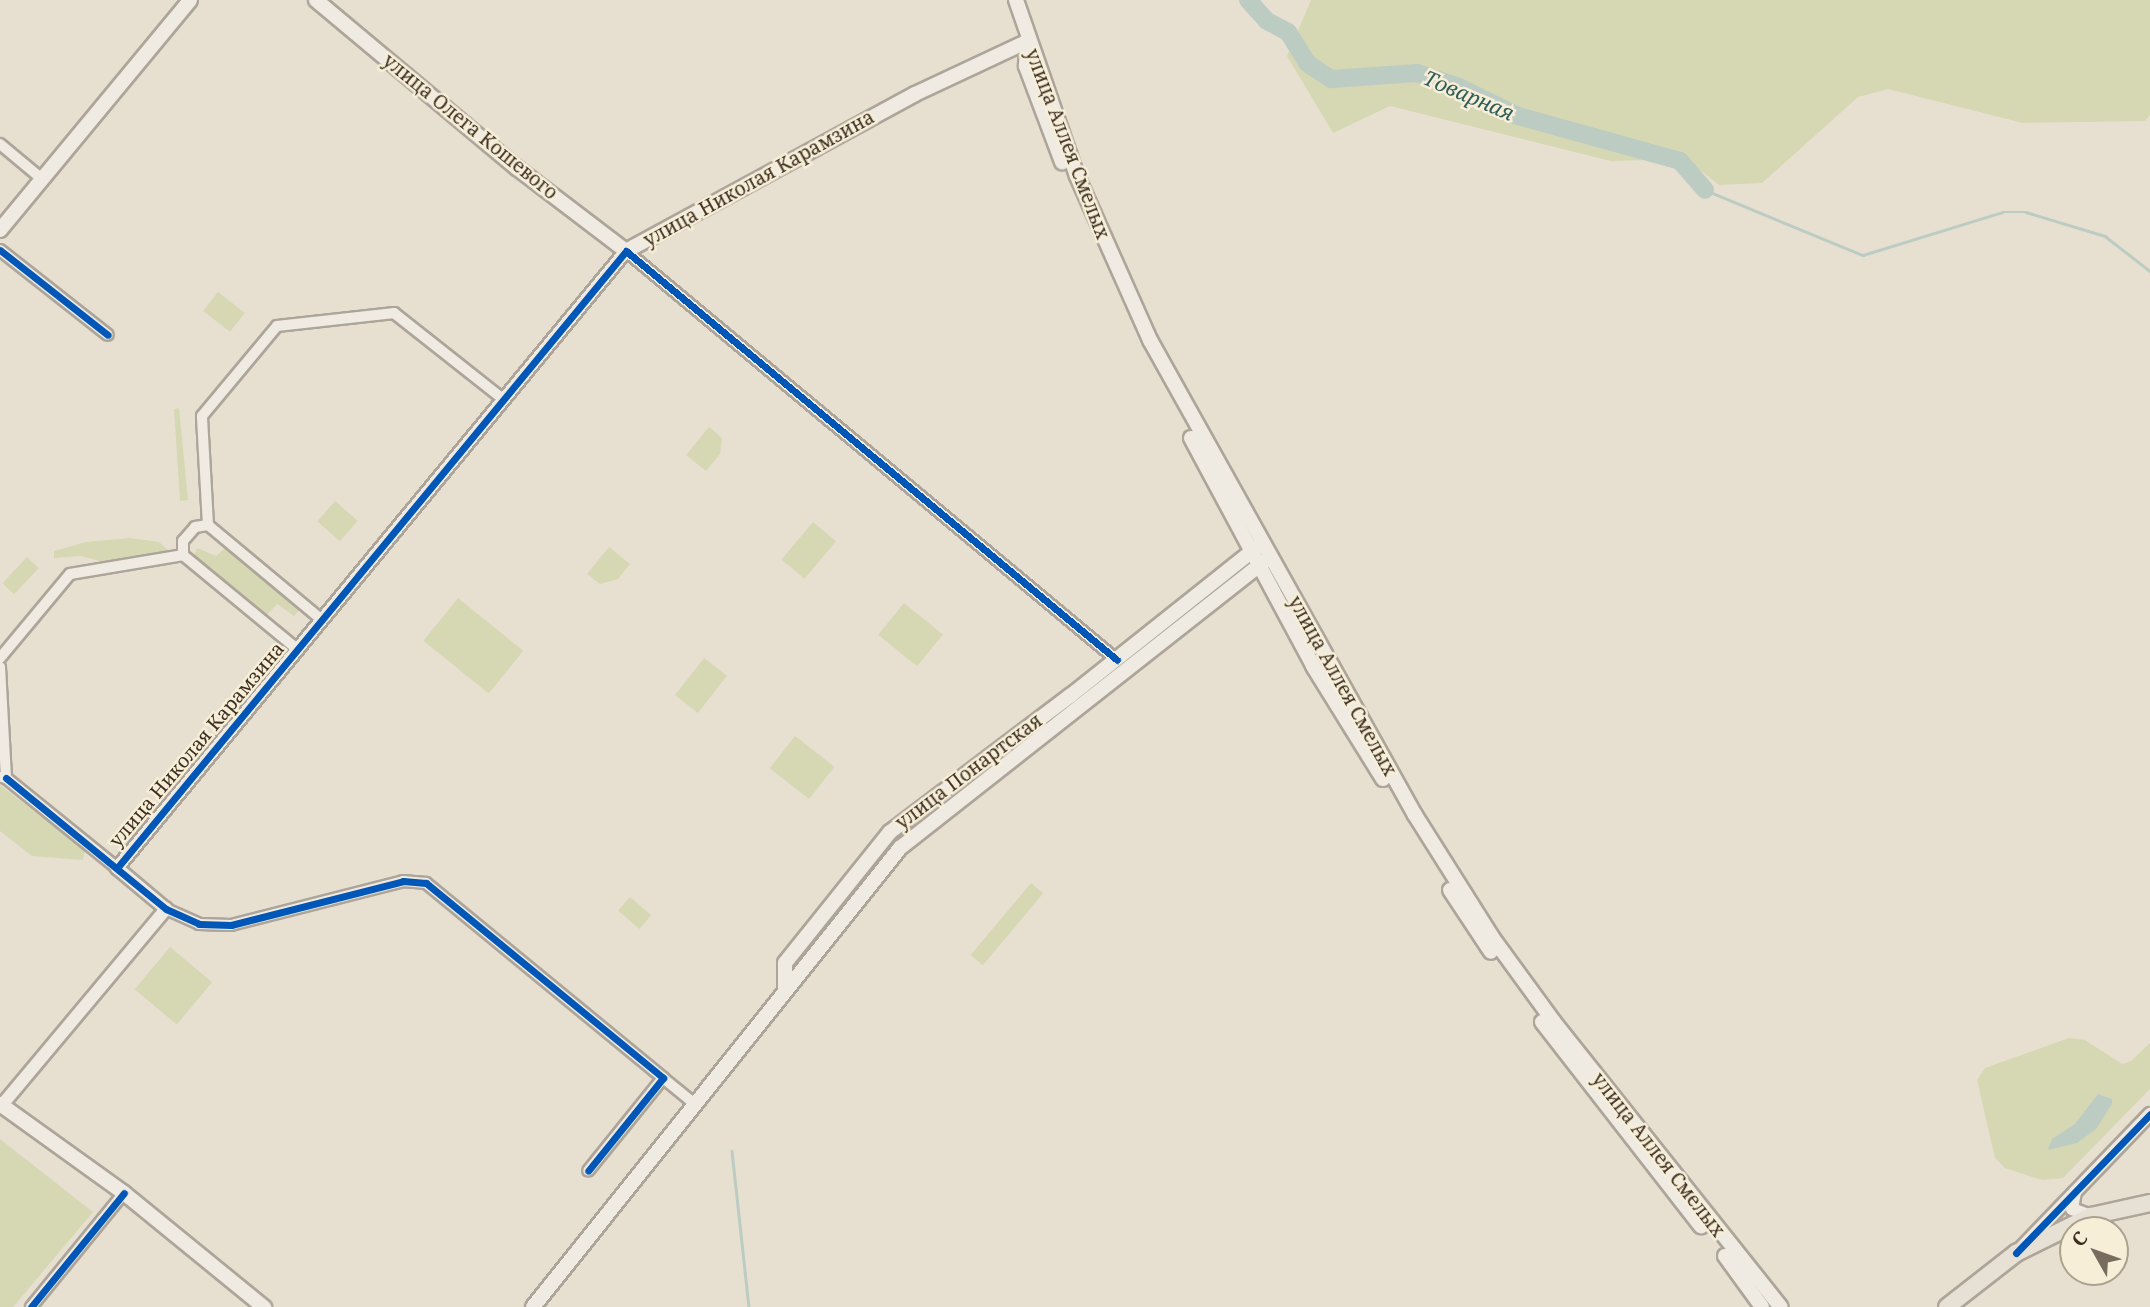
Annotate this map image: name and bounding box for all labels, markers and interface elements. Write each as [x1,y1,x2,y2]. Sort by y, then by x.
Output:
street label: улица Аллея Смелых [1020,46,1114,242]
street label: улица Олега Кошевого [378,49,562,205]
water label: Товарная [1420,65,1518,125]
street label: улица Николая Карамзина [640,106,878,252]
street label: улица Аллея Смелых [1283,592,1401,780]
street label: улица Николая Карамзина [105,638,289,852]
street label: улица Понартская [891,709,1047,835]
street label: улица Аллея Смелых [1587,1068,1729,1242]
north arrow [2059,1216,2129,1286]
text: С [2065,1226,2093,1252]

